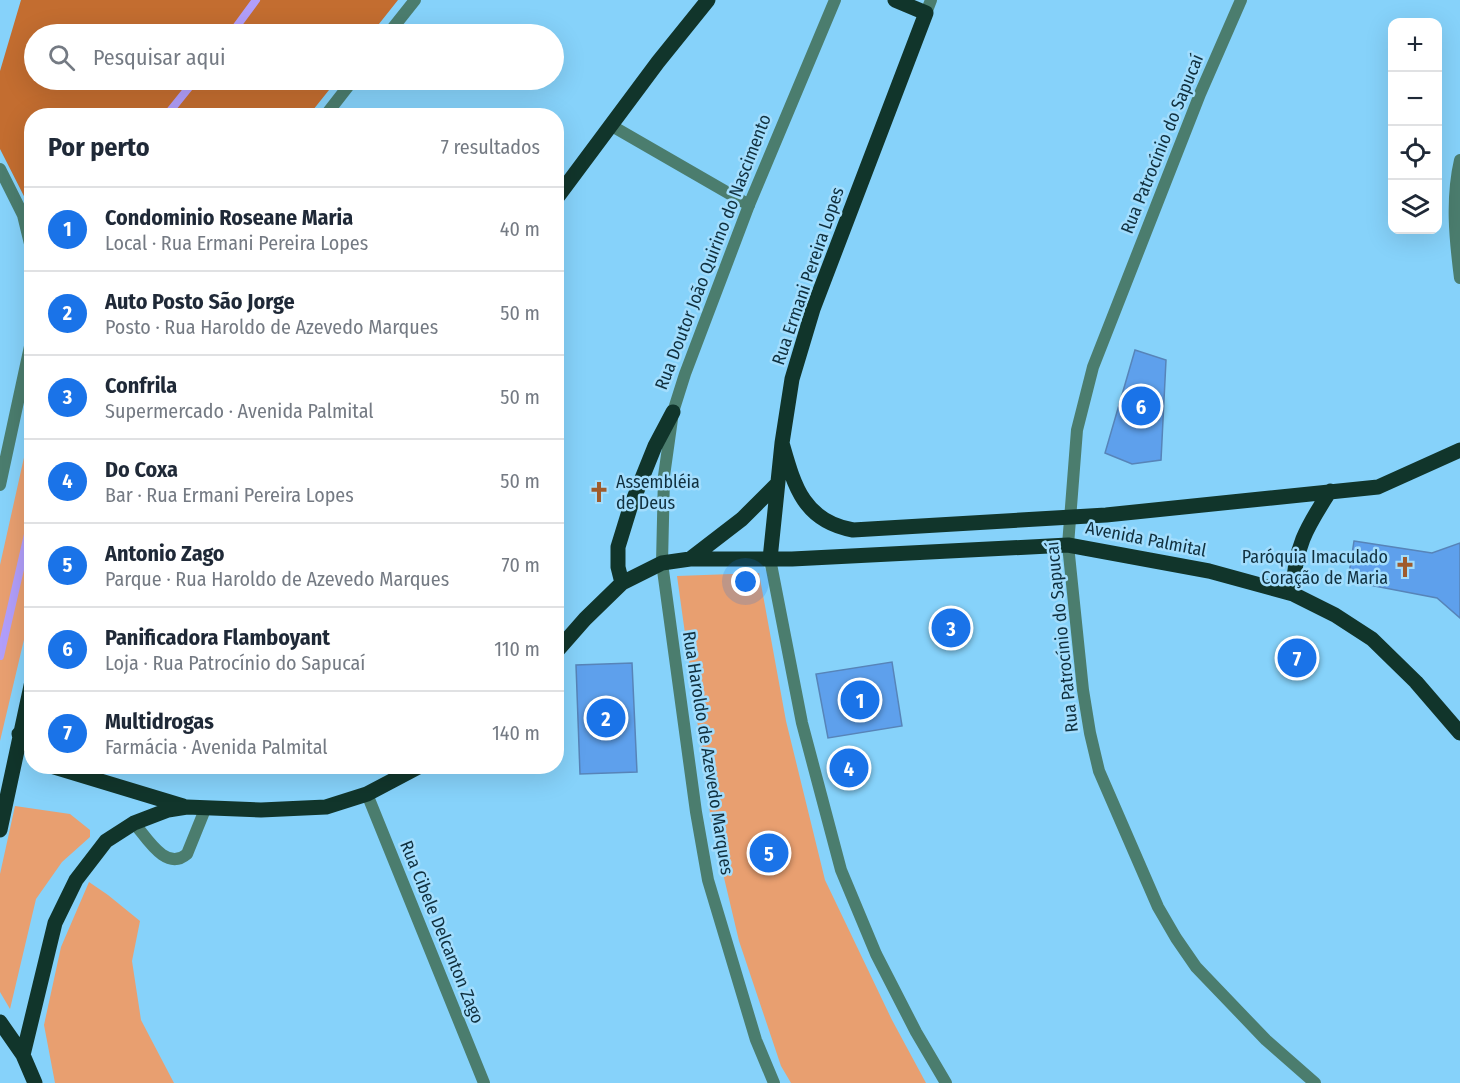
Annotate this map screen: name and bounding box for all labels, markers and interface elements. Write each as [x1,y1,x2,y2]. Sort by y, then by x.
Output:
map controls [1388,18,1442,234]
button: + [1388,18,1442,72]
search box [24,24,564,90]
icon: search [45,41,78,74]
text: Pesquisar aqui [93,44,225,71]
street label: Rua Patrocínio do Sapucaí [1116,51,1208,237]
button: − [1388,72,1442,126]
street label: Rua Doutor João Quirino do Nascimento [650,111,776,393]
button: locate [1388,126,1442,180]
text: Por perto [48,132,150,163]
text: 7 resultados [441,135,540,159]
button: layers [1388,180,1442,234]
street label: Rua Ermani Pereira Lopes [767,184,849,368]
text: Condominio Roseane Maria [105,204,353,231]
text: 1 [63,217,72,241]
text: 40 m [500,217,540,241]
text: Local · Rua Ermani Pereira Lopes [105,231,368,255]
text: Auto Posto São Jorge [105,288,295,315]
text: 2 [63,301,72,325]
text: 50 m [500,301,540,325]
text: Posto · Rua Haroldo de Azevedo Marques [105,315,438,339]
text: Confrila [105,372,177,399]
pin: 6 [1122,384,1160,428]
text: 3 [63,385,72,409]
text: 50 m [500,385,540,409]
text: Supermercado · Avenida Palmital [105,399,374,423]
text: Do Coxa [105,456,178,483]
text: 4 [62,469,73,493]
text: 50 m [500,469,540,493]
place label: Assembléia de Deus [616,471,700,514]
church icon: Assembléia de Deus [587,480,611,504]
text: Bar · Rua Ermani Pereira Lopes [105,483,354,507]
street label: Avenida Palmital [1084,517,1208,562]
text: Antonio Zago [105,540,225,567]
street label: Rua Patrocínio do Sapucaí [1041,540,1083,733]
place label: Paróquia Imaculado Coração de Maria [1242,546,1388,589]
text: 5 [63,553,72,577]
text: 70 m [502,553,540,577]
church icon: Paróquia Imaculado Coração de Maria [1393,555,1417,579]
text: Parque · Rua Haroldo de Azevedo Marques [105,567,449,591]
your location [731,567,760,596]
pin: 3 [932,606,970,650]
text: Panificadora Flamboyant [105,624,330,651]
street label: Rua Haroldo de Azevedo Marques [678,630,738,877]
pin: 7 [1278,636,1316,680]
text: 6 [62,637,73,661]
text: 110 m [494,637,540,661]
text: Loja · Rua Patrocínio do Sapucaí [105,651,365,675]
pin: 1 [840,678,880,722]
pin: 2 [586,696,626,740]
text: Multidrogas [105,708,214,735]
text: 7 [63,721,72,745]
text: 140 m [492,721,540,745]
text: Farmácia · Avenida Palmital [105,735,328,759]
pin: 4 [830,746,868,790]
pin: 5 [750,830,788,876]
street label: Rua Cibele Delcanton Zago [395,837,489,1027]

